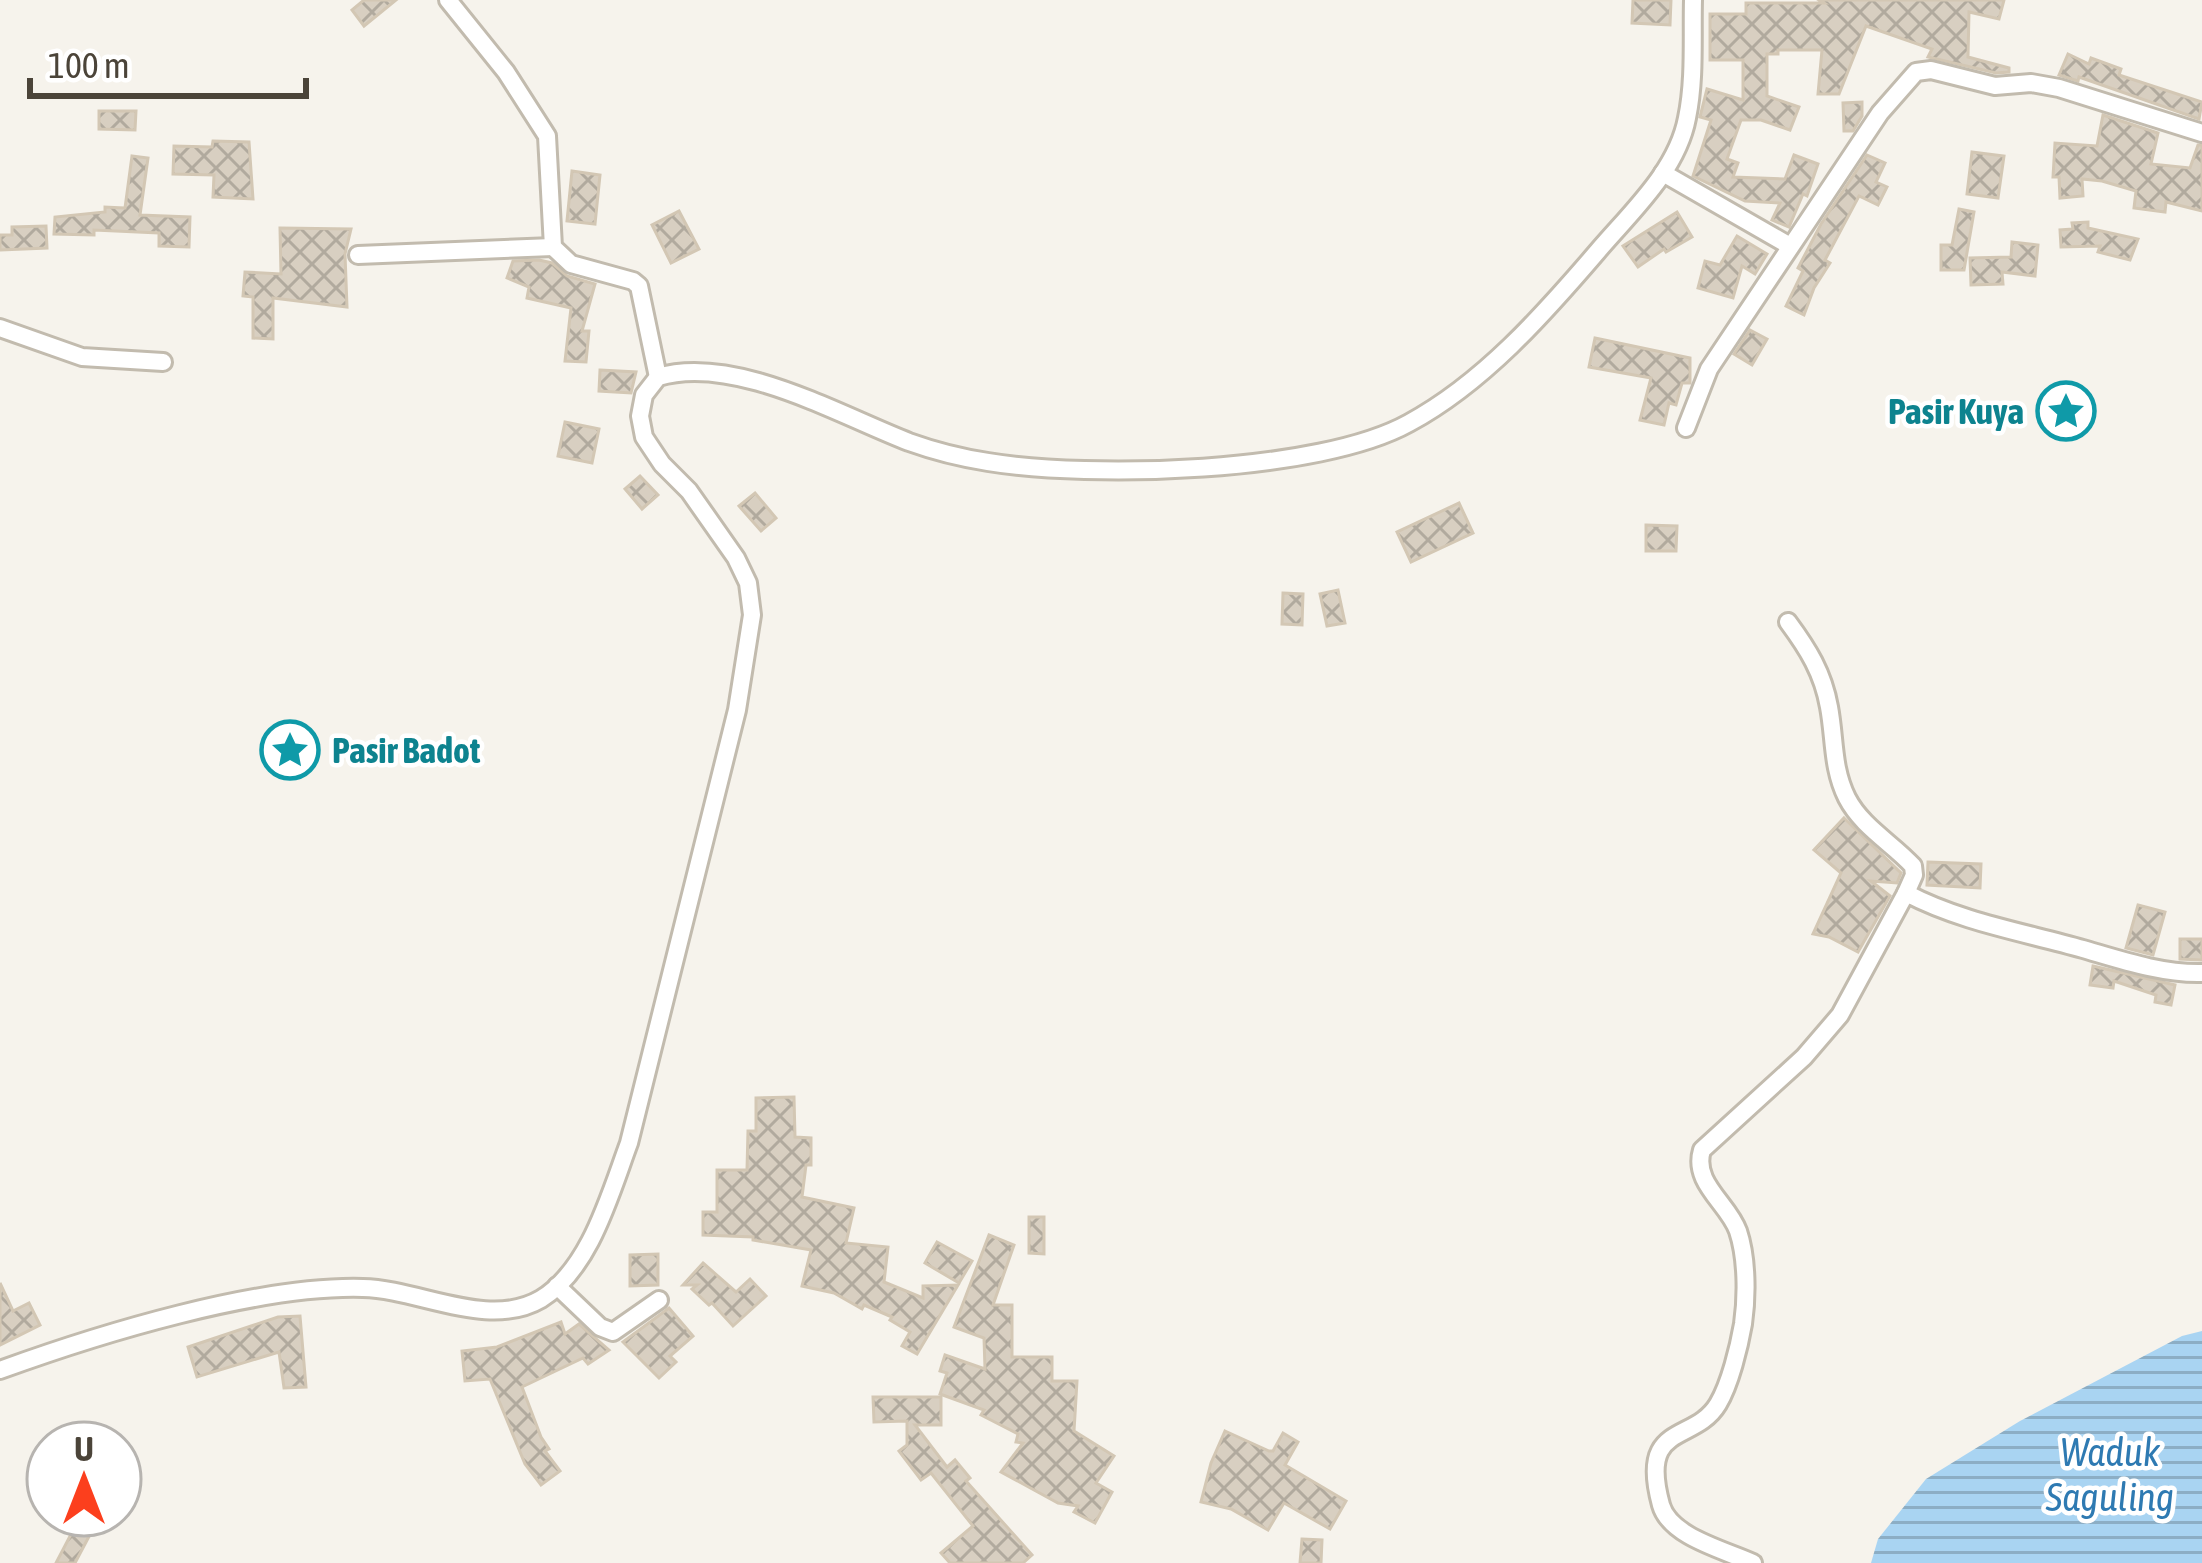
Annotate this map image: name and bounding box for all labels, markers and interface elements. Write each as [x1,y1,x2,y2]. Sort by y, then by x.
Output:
scale bar [30,24,306,98]
text: 100 m [48,44,130,86]
place icon: Pasir Kuya [2035,380,2097,442]
place label: Pasir Kuya [1888,390,2024,432]
place icon: Pasir Badot [259,719,321,781]
place label: Pasir Badot [332,729,481,771]
north arrow [24,1419,144,1539]
text: U [74,1430,94,1468]
water label: Waduk Saguling [2045,1430,2174,1519]

